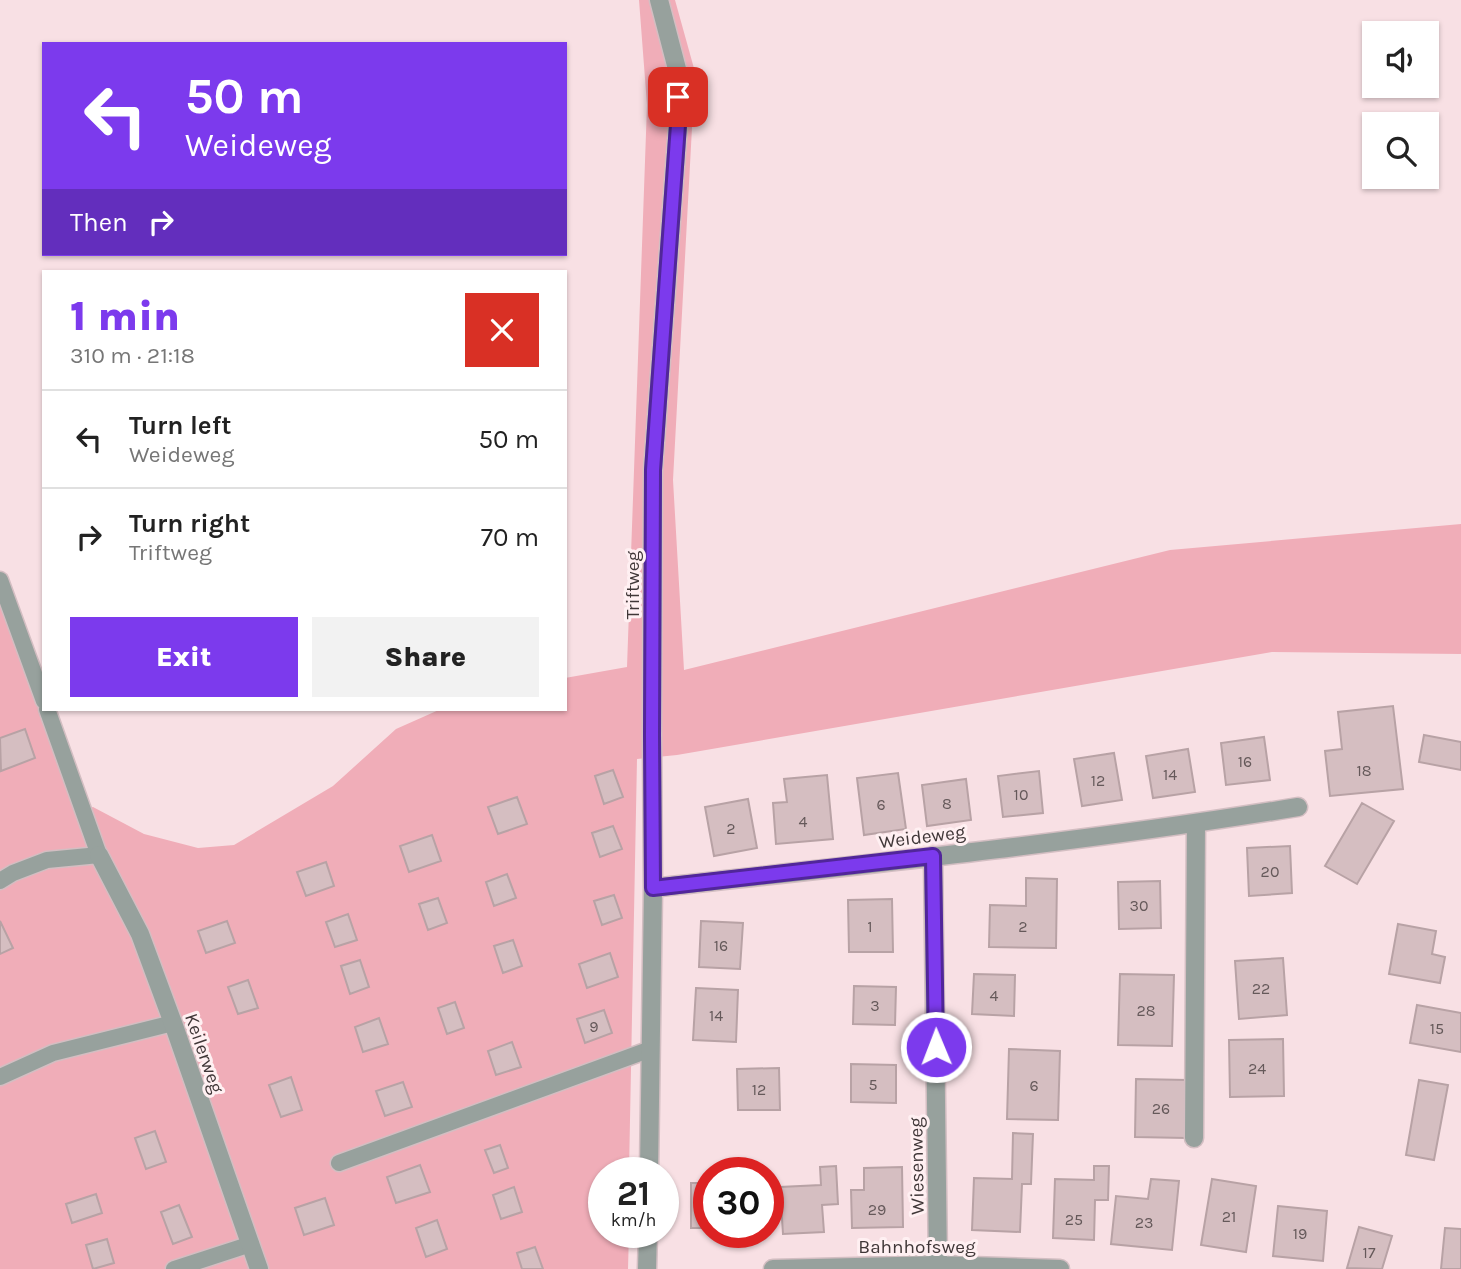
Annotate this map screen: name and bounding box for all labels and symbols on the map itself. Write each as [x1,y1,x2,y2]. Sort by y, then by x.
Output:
pin [648,67,708,127]
street label: Triftweg [622,550,644,619]
house number: 16 [1238,752,1252,771]
house number: 18 [1356,761,1372,780]
house number: 14 [1163,765,1177,784]
house number: 12 [1091,771,1105,790]
house number: 10 [1014,785,1028,804]
house number: 8 [942,794,952,813]
house number: 6 [876,795,886,814]
house number: 4 [799,812,808,831]
house number: 2 [726,819,736,838]
street label: Weideweg [878,821,967,853]
house number: 20 [1261,862,1279,881]
house number: 30 [1130,896,1148,915]
house number: 1 [867,917,873,936]
house number: 2 [1018,917,1028,936]
house number: 16 [714,936,728,955]
house number: 22 [1252,979,1270,998]
house number: 4 [990,986,999,1005]
house number: 3 [870,996,880,1015]
house number: 28 [1136,1001,1156,1020]
house number: 14 [709,1006,723,1025]
street label: Keilerweg [180,1010,228,1096]
position arrow [899,1010,973,1084]
house number: 9 [589,1017,599,1036]
house number: 15 [1430,1019,1444,1038]
house number: 24 [1248,1059,1266,1078]
house number: 5 [868,1075,878,1094]
house number: 6 [1029,1076,1039,1095]
house number: 12 [752,1080,766,1099]
house number: 26 [1152,1099,1170,1118]
street label: Wiesenweg [905,1117,929,1215]
speed limit sign: 30 [693,1157,784,1248]
house number: 29 [868,1200,886,1219]
house number: 21 [1222,1207,1236,1226]
house number: 25 [1065,1210,1083,1229]
house number: 23 [1135,1213,1153,1232]
house number: 19 [1293,1224,1307,1243]
street label: Bahnhofsweg [858,1236,976,1258]
house number: 17 [1363,1243,1376,1262]

